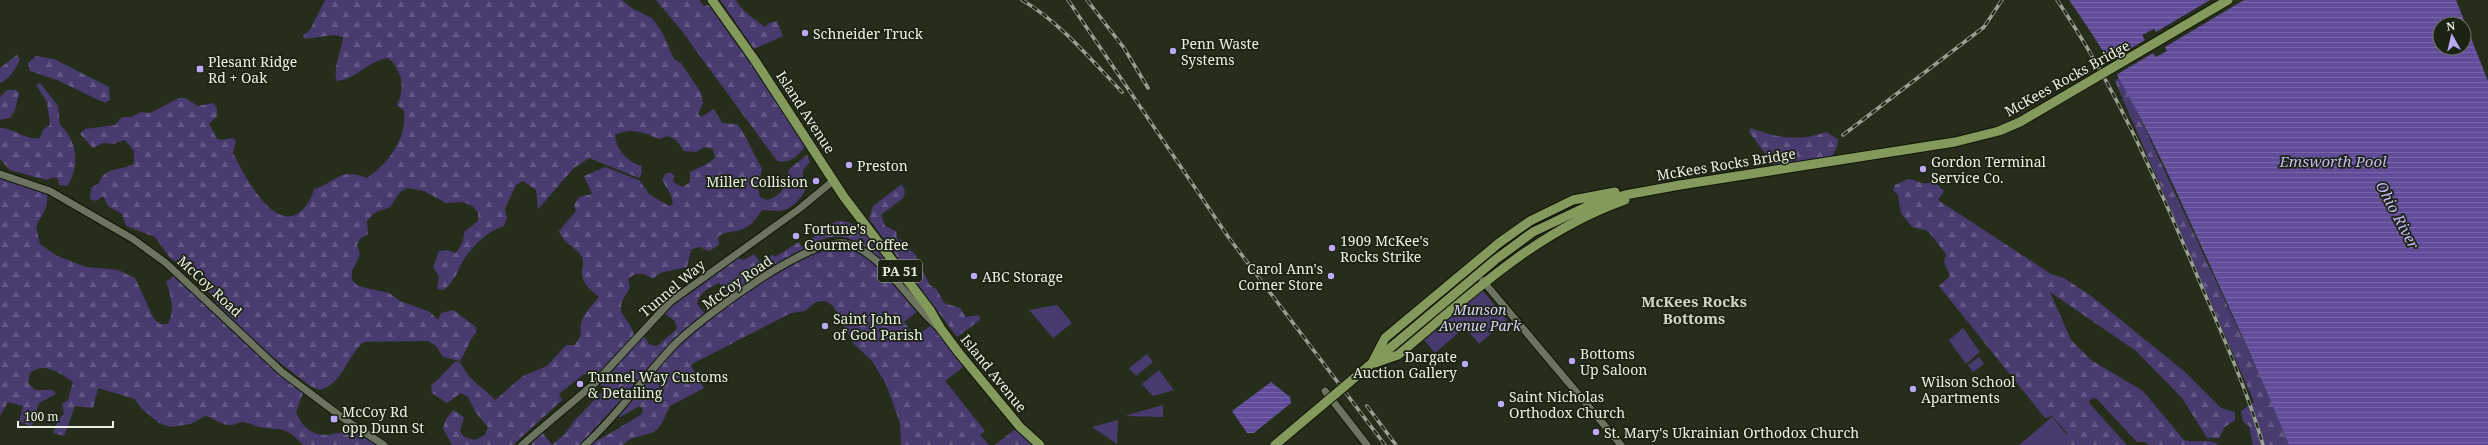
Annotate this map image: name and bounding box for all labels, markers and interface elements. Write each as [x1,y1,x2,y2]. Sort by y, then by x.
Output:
north arrow [2432,16,2472,56]
text: N [2445,18,2456,34]
place label: Schneider Truck [813,24,924,43]
marker: Schneider Truck [800,28,810,38]
place label: Penn Waste Systems [1181,34,1259,69]
street label: McKees Rocks Bridge [2001,36,2133,120]
marker: Penn Waste Systems [1168,46,1178,56]
place label: Plesant Ridge Rd + Oak [208,52,297,87]
marker: Plesant Ridge Rd + Oak [195,64,205,74]
street label: Island Avenue [772,67,840,157]
street label: McKees Rocks Bridge [1655,144,1797,184]
water label: Emsworth Pool [2278,151,2387,171]
place label: Gordon Terminal Service Co. [1931,152,2047,187]
place label: Preston [857,156,908,175]
marker: Preston [844,160,854,170]
marker: Gordon Terminal Service Co. [1918,164,1928,174]
place label: Miller Collision [706,172,808,191]
marker: Miller Collision [811,176,821,186]
water label: Ohio River [2372,178,2425,253]
place label: Fortune's Gourmet Coffee [804,219,908,254]
marker: Fortune's Gourmet Coffee [791,231,801,241]
place label: 1909 McKee's Rocks Strike [1340,231,1429,266]
marker: 1909 McKee's Rocks Strike [1327,243,1337,253]
street label: McCoy Road [174,251,247,321]
street label: McCoy Road [698,251,776,313]
street label: Tunnel Way [635,255,709,321]
place label: Carol Ann's Corner Store [1238,259,1323,294]
road number: PA 51 [878,260,922,282]
place label: ABC Storage [982,267,1063,286]
marker: ABC Storage [969,271,979,281]
marker: Carol Ann's Corner Store [1326,271,1336,281]
district label: McKees Rocks Bottoms [1641,291,1747,328]
park label: Munson Avenue Park [1438,300,1522,335]
place label: Saint John of God Parish [833,309,923,344]
marker: Saint John of God Parish [820,321,830,331]
street label: Island Avenue [957,330,1031,416]
place label: Bottoms Up Saloon [1580,344,1647,379]
place label: Dargate Auction Gallery [1353,347,1457,382]
marker: Bottoms Up Saloon [1567,356,1577,366]
marker: Dargate Auction Gallery [1460,359,1470,369]
place label: Tunnel Way Customs & Detailing [588,367,728,402]
place label: Wilson School Apartments [1921,372,2016,407]
marker: Tunnel Way Customs & Detailing [575,379,585,389]
marker: Wilson School Apartments [1908,384,1918,394]
place label: Saint Nicholas Orthodox Church [1509,387,1625,422]
marker: Saint Nicholas Orthodox Church [1496,399,1506,409]
place label: McCoy Rd opp Dunn St [342,402,424,437]
scale bar [18,403,113,429]
text: 100 m [24,408,59,425]
marker: McCoy Rd opp Dunn St [329,414,339,424]
place label: St. Mary's Ukrainian Orthodox Church [1604,423,1859,442]
marker: St. Mary's Ukrainian Orthodox Church [1591,427,1601,437]

